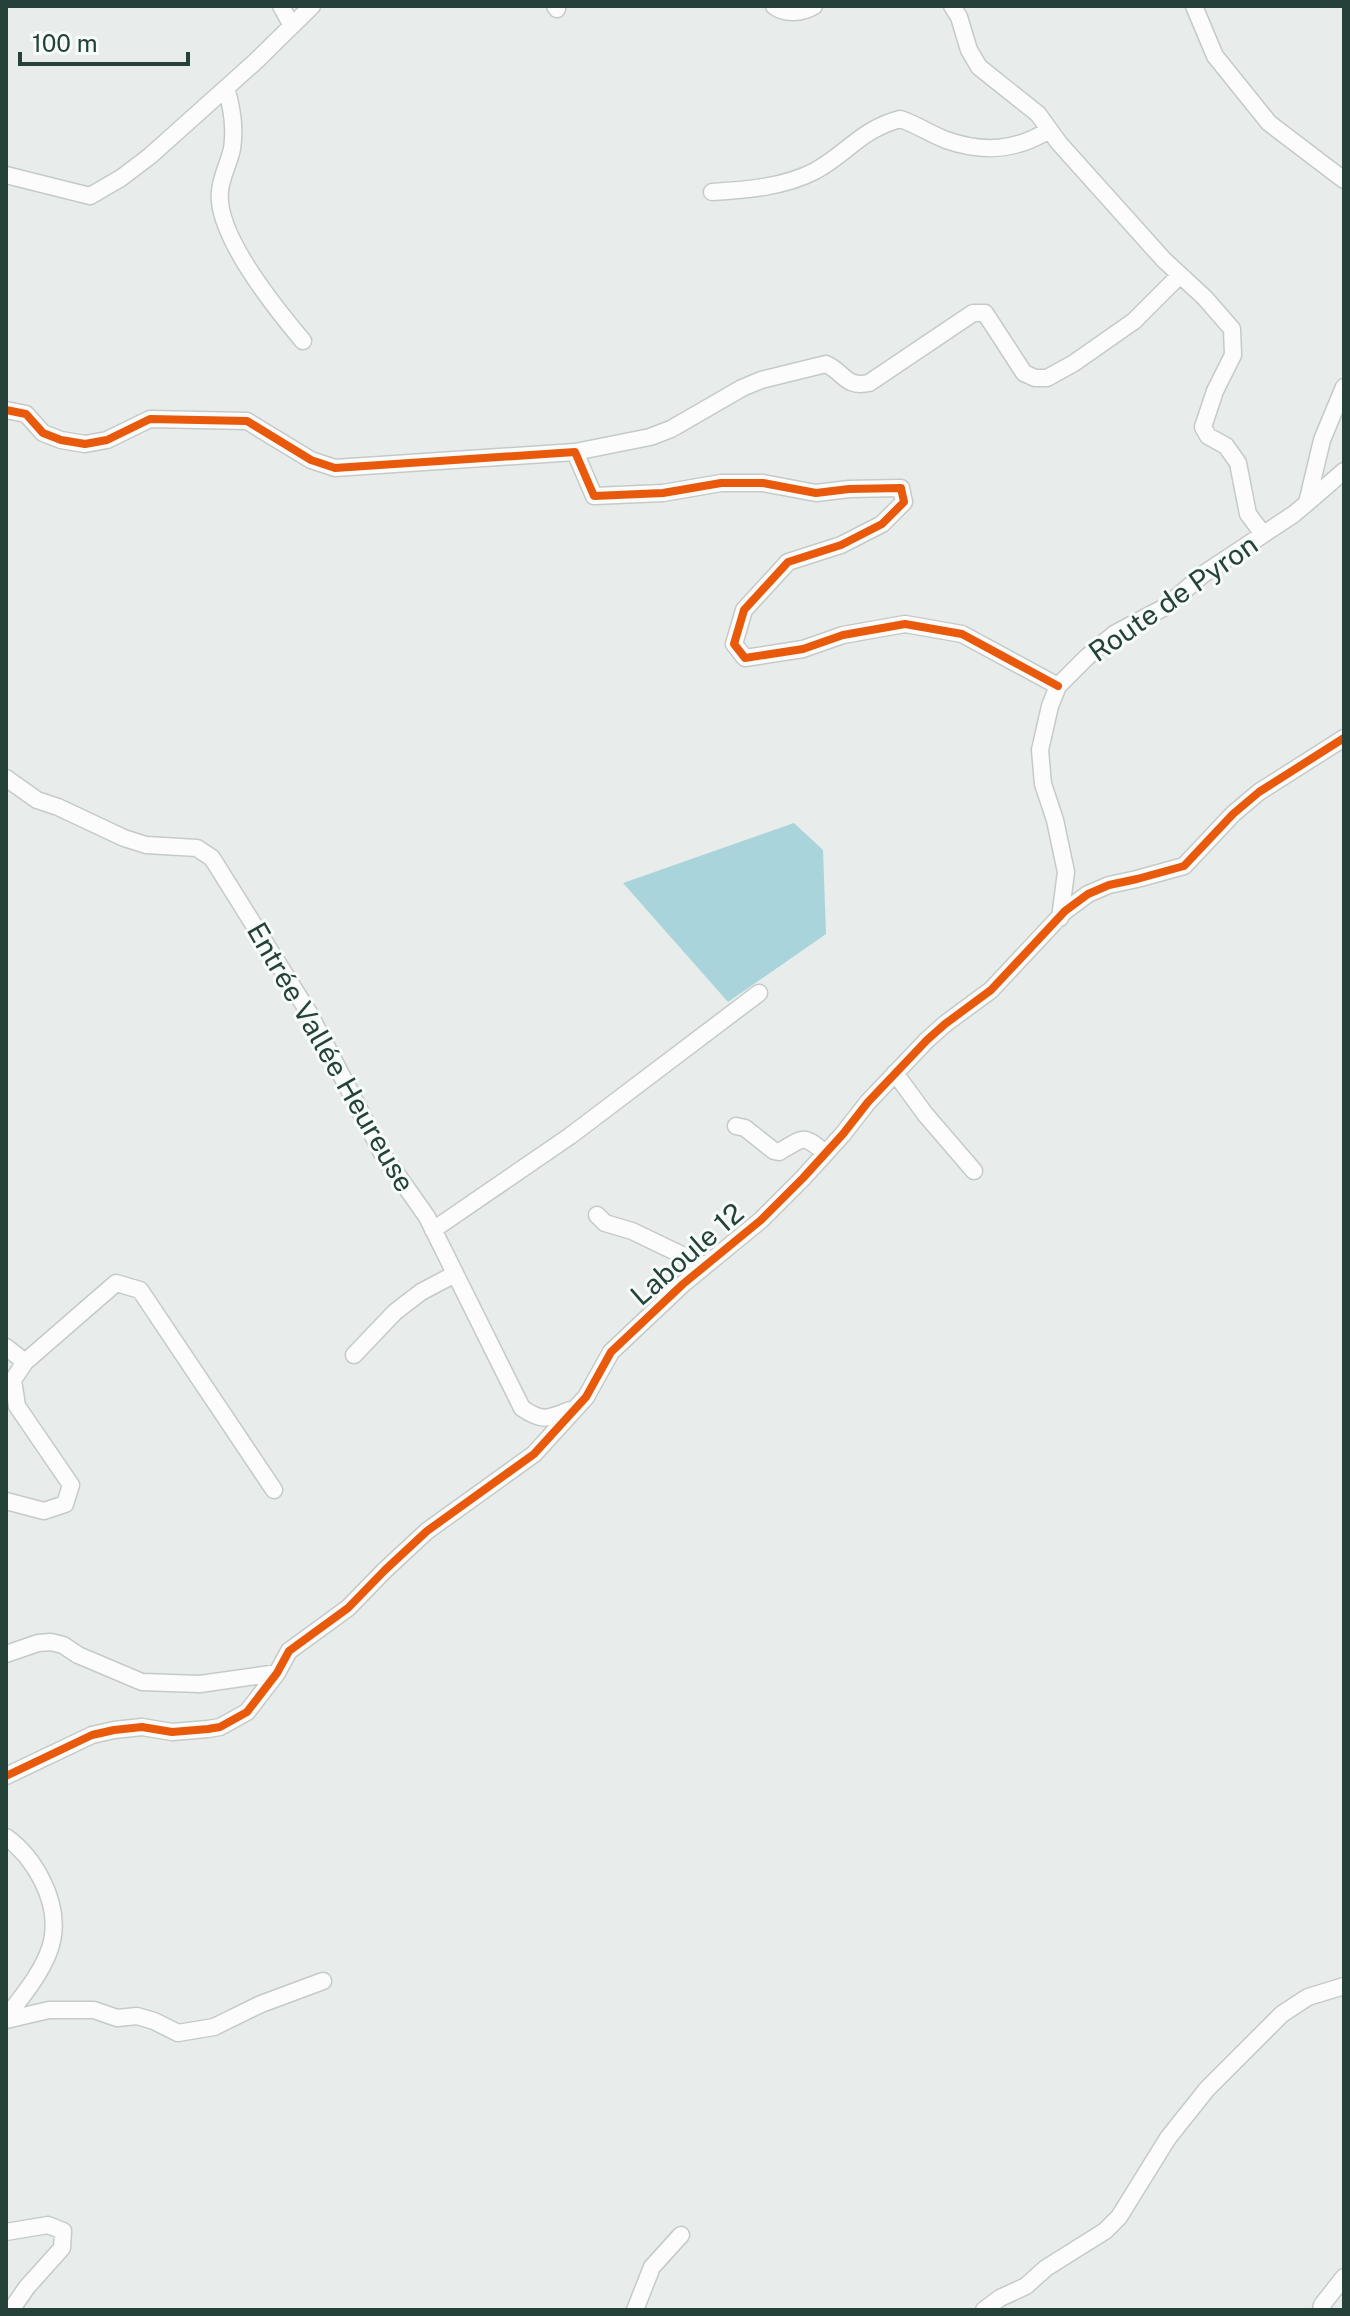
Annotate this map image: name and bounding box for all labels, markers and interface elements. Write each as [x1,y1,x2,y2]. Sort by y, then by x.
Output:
scale bar [20,16,188,66]
text: 100 m [32,29,98,57]
street label: Route de Pyron [1082,527,1263,668]
street label: Entrée Vallée Heureuse [241,916,422,1197]
street label: Laboule 12 [624,1196,750,1311]

